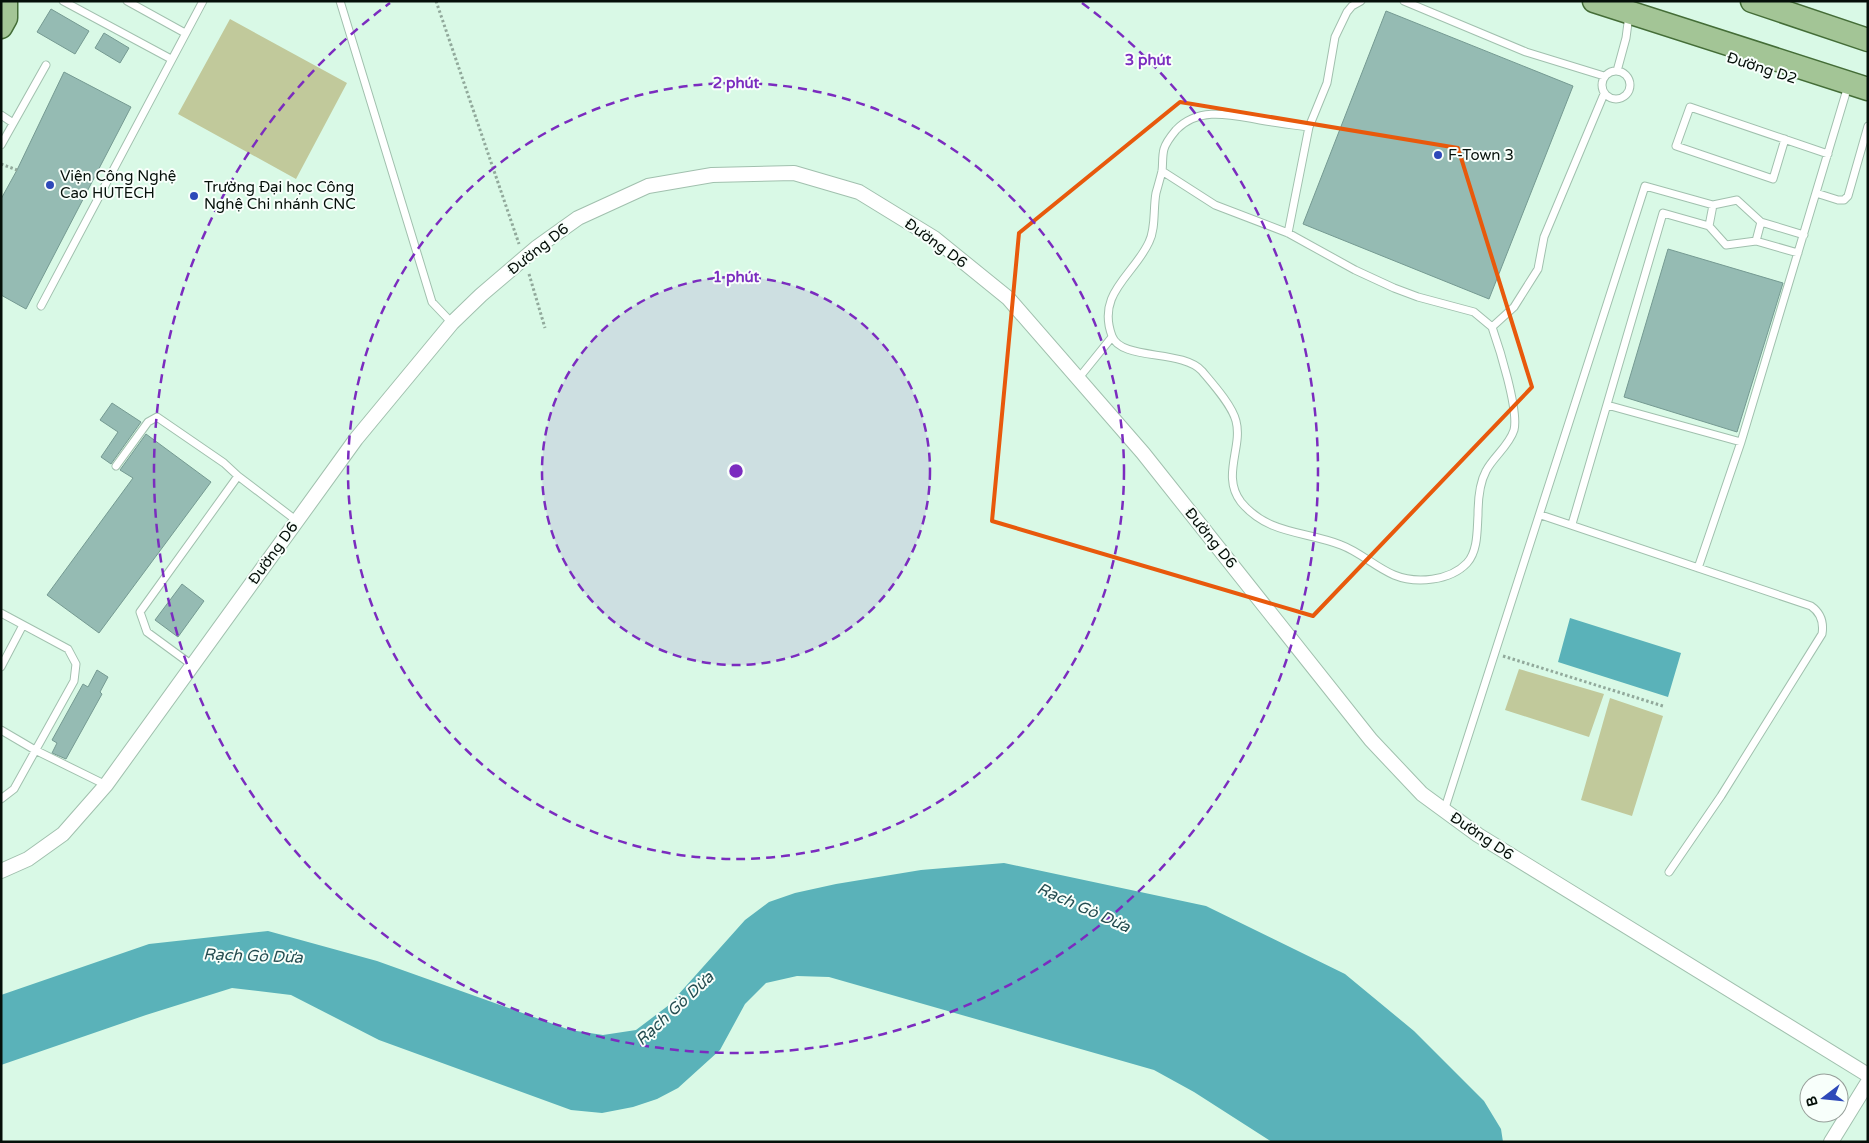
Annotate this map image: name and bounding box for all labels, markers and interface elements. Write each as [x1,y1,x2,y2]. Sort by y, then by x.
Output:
street label: Đường D2 [1725,48,1799,88]
text: 3 phút [1125,51,1172,70]
text: 2 phút [713,74,760,93]
place label: F-Town 3 [1448,146,1514,164]
marker: F-Town 3 [1432,149,1444,161]
place label: Viện Công Nghệ Cao HUTECH [60,167,176,202]
place label: Trường Đại học Công Nghệ Chi nhánh CNC [204,178,356,213]
marker: Viện Công Nghệ Cao HUTECH [44,179,56,191]
marker: Trường Đại học Công Nghệ Chi nhánh CNC [188,190,200,202]
street label: Đường D6 [901,214,971,272]
street label: Đường D6 [504,219,572,279]
text: 1 phút [713,268,760,287]
centre of rings [727,462,745,480]
street label: Đường D6 [1181,504,1241,572]
street label: Đường D6 [244,518,302,588]
street label: Đường D6 [1447,808,1517,864]
water label: Rạch Gò Dừa [1034,879,1134,938]
water label: Rạch Gò Dừa [203,944,304,968]
water label: Rạch Gò Dừa [631,967,719,1050]
north arrow [1799,1073,1849,1123]
text: B [1802,1094,1821,1108]

